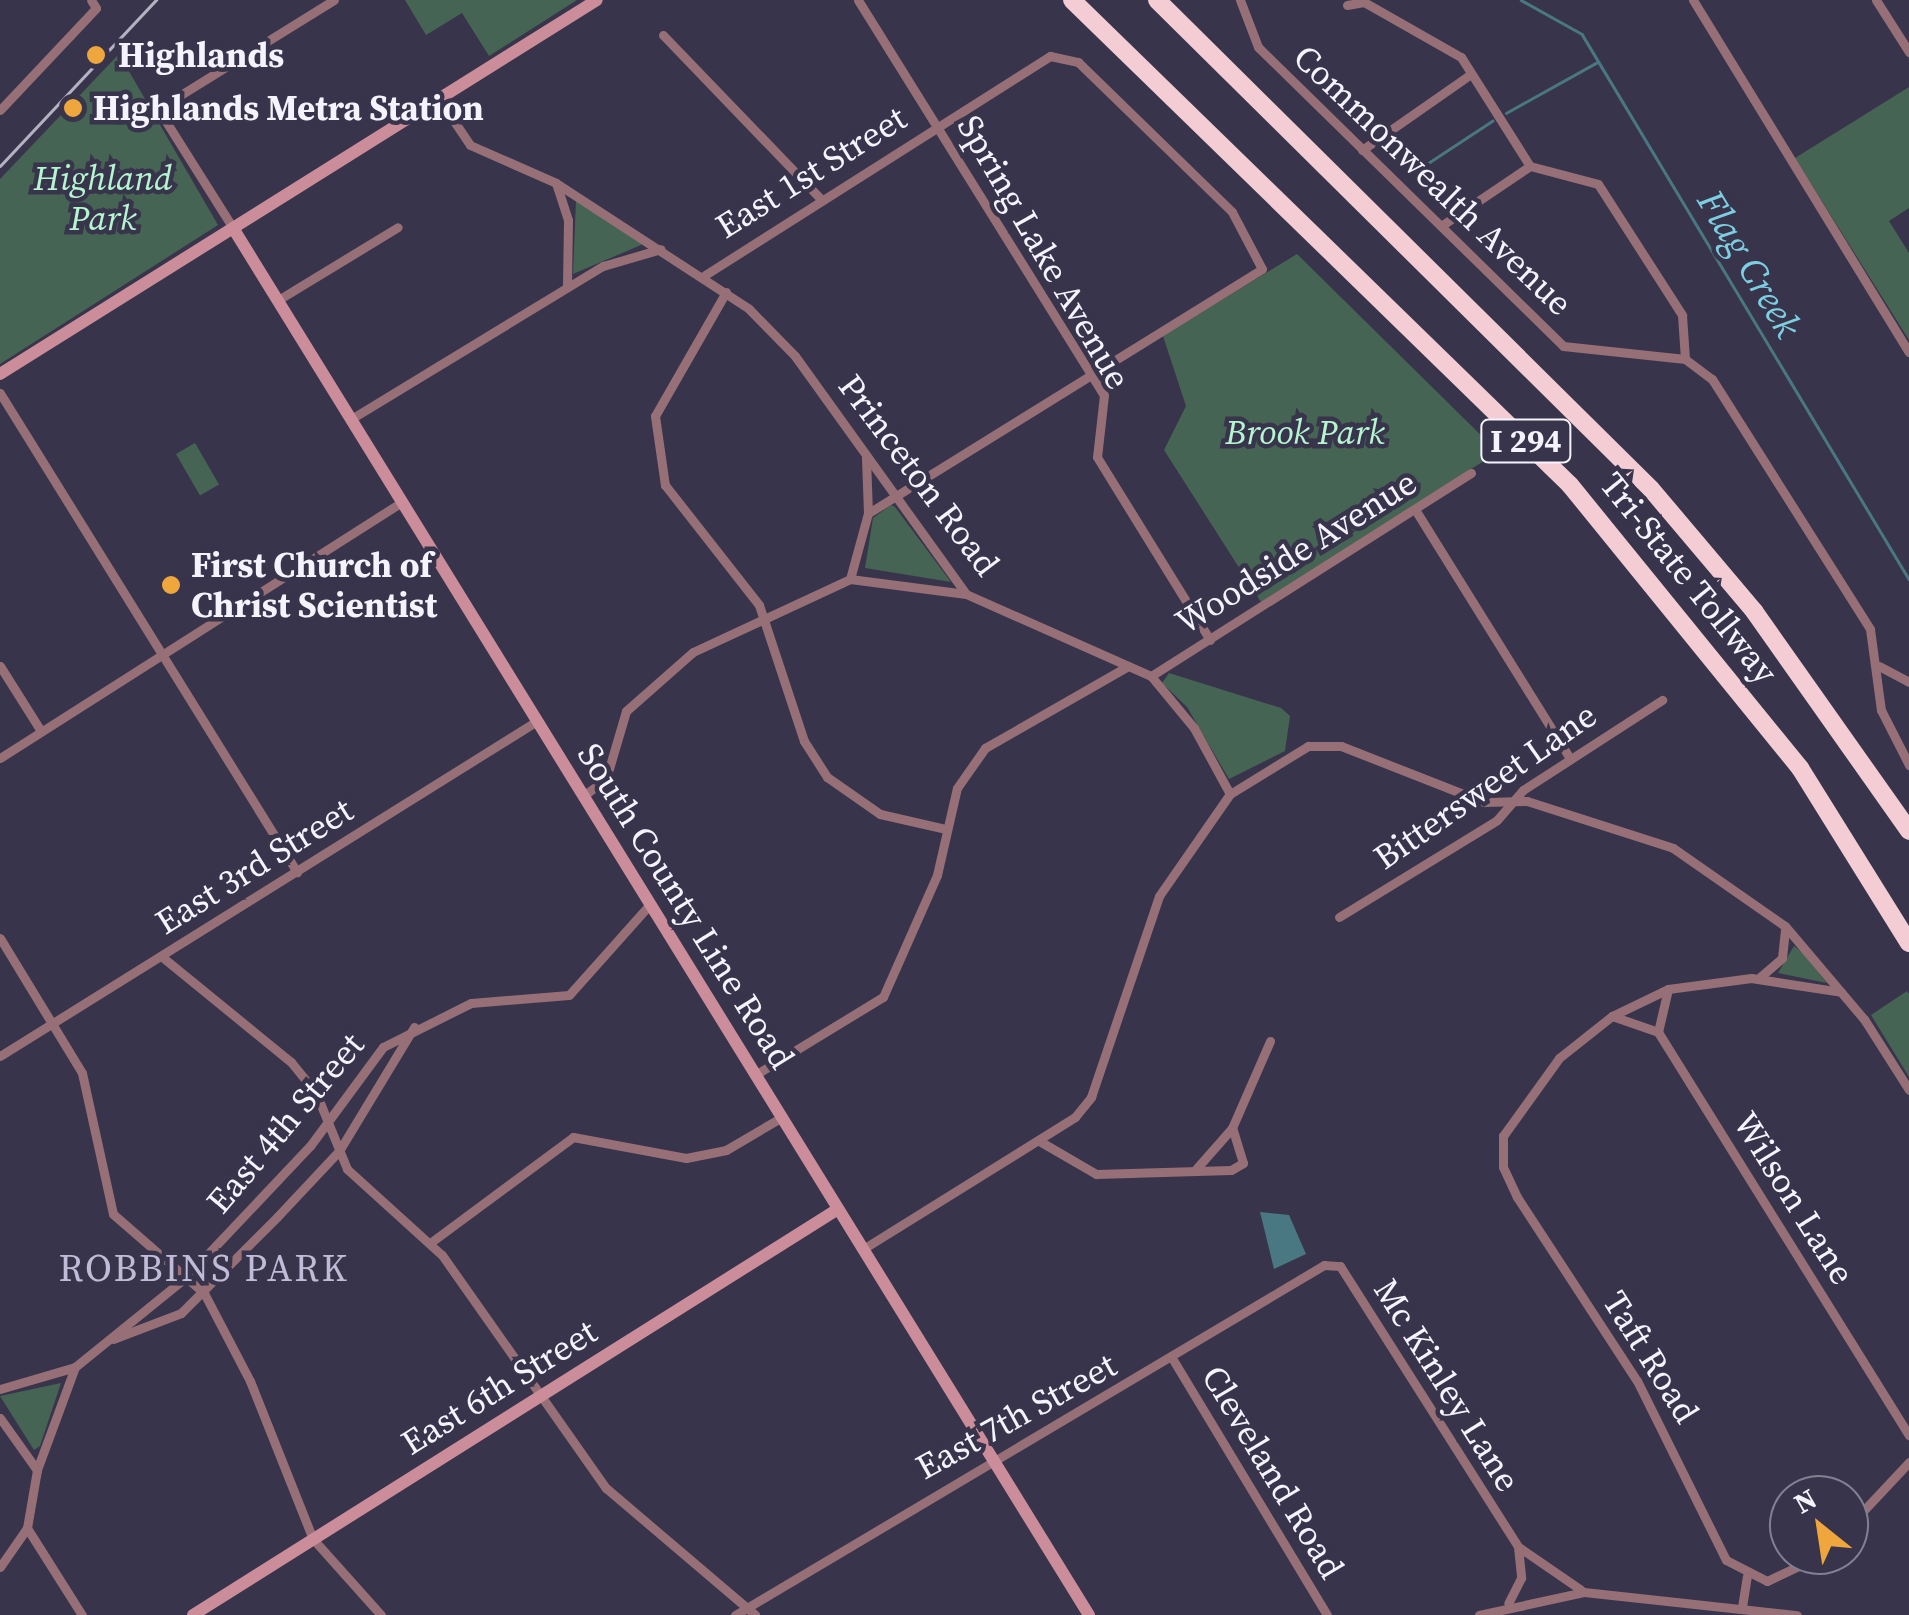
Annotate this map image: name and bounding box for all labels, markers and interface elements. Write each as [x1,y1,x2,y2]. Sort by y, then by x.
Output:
place label: Highlands [118,34,284,76]
street label: Commonwealth Avenue [1285,36,1581,324]
marker: Highlands [83,42,109,68]
place label: Highlands Metra Station [93,87,484,129]
marker: Highlands Metra Station [62,97,84,119]
street label: East 1st Street [708,97,914,247]
street label: Spring Lake Avenue [949,108,1139,396]
park label: Highland Park [34,157,172,239]
water label: Flag Creek [1687,182,1811,346]
street label: Princeton Road [830,366,1008,584]
park label: Brook Park [1225,411,1385,453]
road number: I 294 [1478,414,1574,468]
street label: Woodside Avenue [1168,461,1424,643]
street label: Tri-State Tollway [1591,464,1787,692]
place label: First Church of Christ Scientist [191,544,437,626]
marker: First Church of Christ Scientist [160,574,182,596]
street label: Bittersweet Lane [1366,694,1604,878]
street label: South County Line Road [569,736,803,1076]
street label: East 3rd Street [148,789,360,943]
street label: East 4th Street [198,1024,372,1222]
street label: Wilson Lane [1724,1104,1864,1292]
district label: ROBBINS PARK [59,1246,349,1292]
street label: Mc Kinley Lane [1365,1271,1529,1499]
street label: Taft Road [1594,1283,1708,1431]
street label: East 6th Street [394,1310,604,1464]
street label: East 7th Street [909,1344,1123,1488]
street label: Cleveland Road [1193,1358,1353,1586]
north arrow [1769,1475,1869,1575]
text: N [1787,1479,1823,1522]

